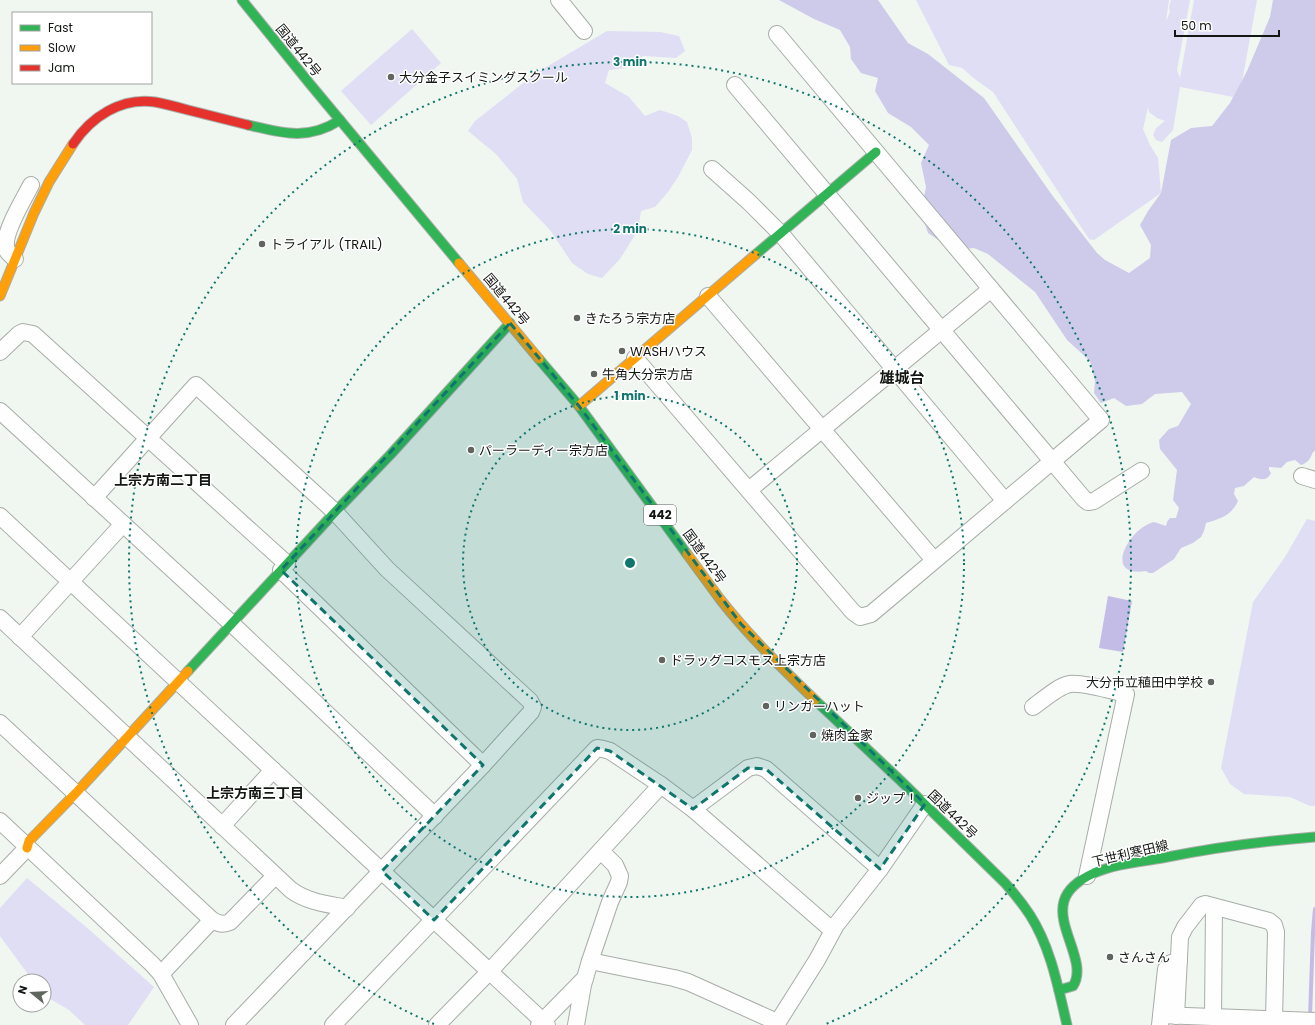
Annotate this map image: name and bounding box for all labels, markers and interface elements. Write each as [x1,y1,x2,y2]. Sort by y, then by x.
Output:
legend [12,12,152,84]
scale bar [1175,12,1279,38]
text: 50 m [1181,17,1212,34]
text: Fast [48,19,73,36]
street label: 国道442号 [271,20,326,81]
text: Slow [48,39,76,56]
text: 3 min [613,53,647,70]
text: Jam [48,59,75,76]
place label: 大分金子スイミングスクール [399,68,568,87]
marker: 大分金子スイミングスクール [386,72,396,82]
text: 2 min [613,220,647,237]
place label: トライアル (TRAIL) [270,235,383,254]
marker: トライアル (TRAIL) [257,239,267,249]
street label: 国道442号 [479,269,534,329]
place label: きたろう宗方店 [585,309,675,328]
marker: きたろう宗方店 [572,313,582,323]
place label: WASHハウス [630,342,707,361]
marker: WASHハウス [617,346,627,356]
place label: 牛角大分宗方店 [602,365,693,384]
district label: 雄城台 [879,367,925,388]
marker: 牛角大分宗方店 [589,369,599,379]
text: 1 min [614,387,646,404]
place label: パーラーディー宗方店 [479,441,608,460]
marker: パーラーディー宗方店 [466,445,476,455]
district label: 上宗方南二丁目 [114,470,212,490]
road number: 442 [644,505,676,525]
street label: 国道442号 [678,525,731,587]
centre of rings [623,556,637,570]
place label: ドラッグコスモス上宗方店 [670,651,826,670]
marker: ドラッグコスモス上宗方店 [657,655,667,665]
place label: 大分市立稙田中学校 [1086,673,1203,692]
marker: 大分市立稙田中学校 [1206,677,1216,687]
place label: リンガーハット [774,697,865,716]
marker: リンガーハット [761,701,771,711]
place label: 焼肉金家 [821,726,873,745]
marker: 焼肉金家 [808,730,818,740]
district label: 上宗方南三丁目 [206,783,304,803]
street label: 国道442号 [923,786,982,843]
place label: ジップ！ [866,789,918,808]
marker: ジップ！ [853,793,863,803]
street label: 下世利寒田線 [1090,835,1170,872]
place label: さんさん [1118,948,1170,967]
marker: さんさん [1105,952,1115,962]
north arrow [12,973,52,1013]
text: N [14,983,31,996]

